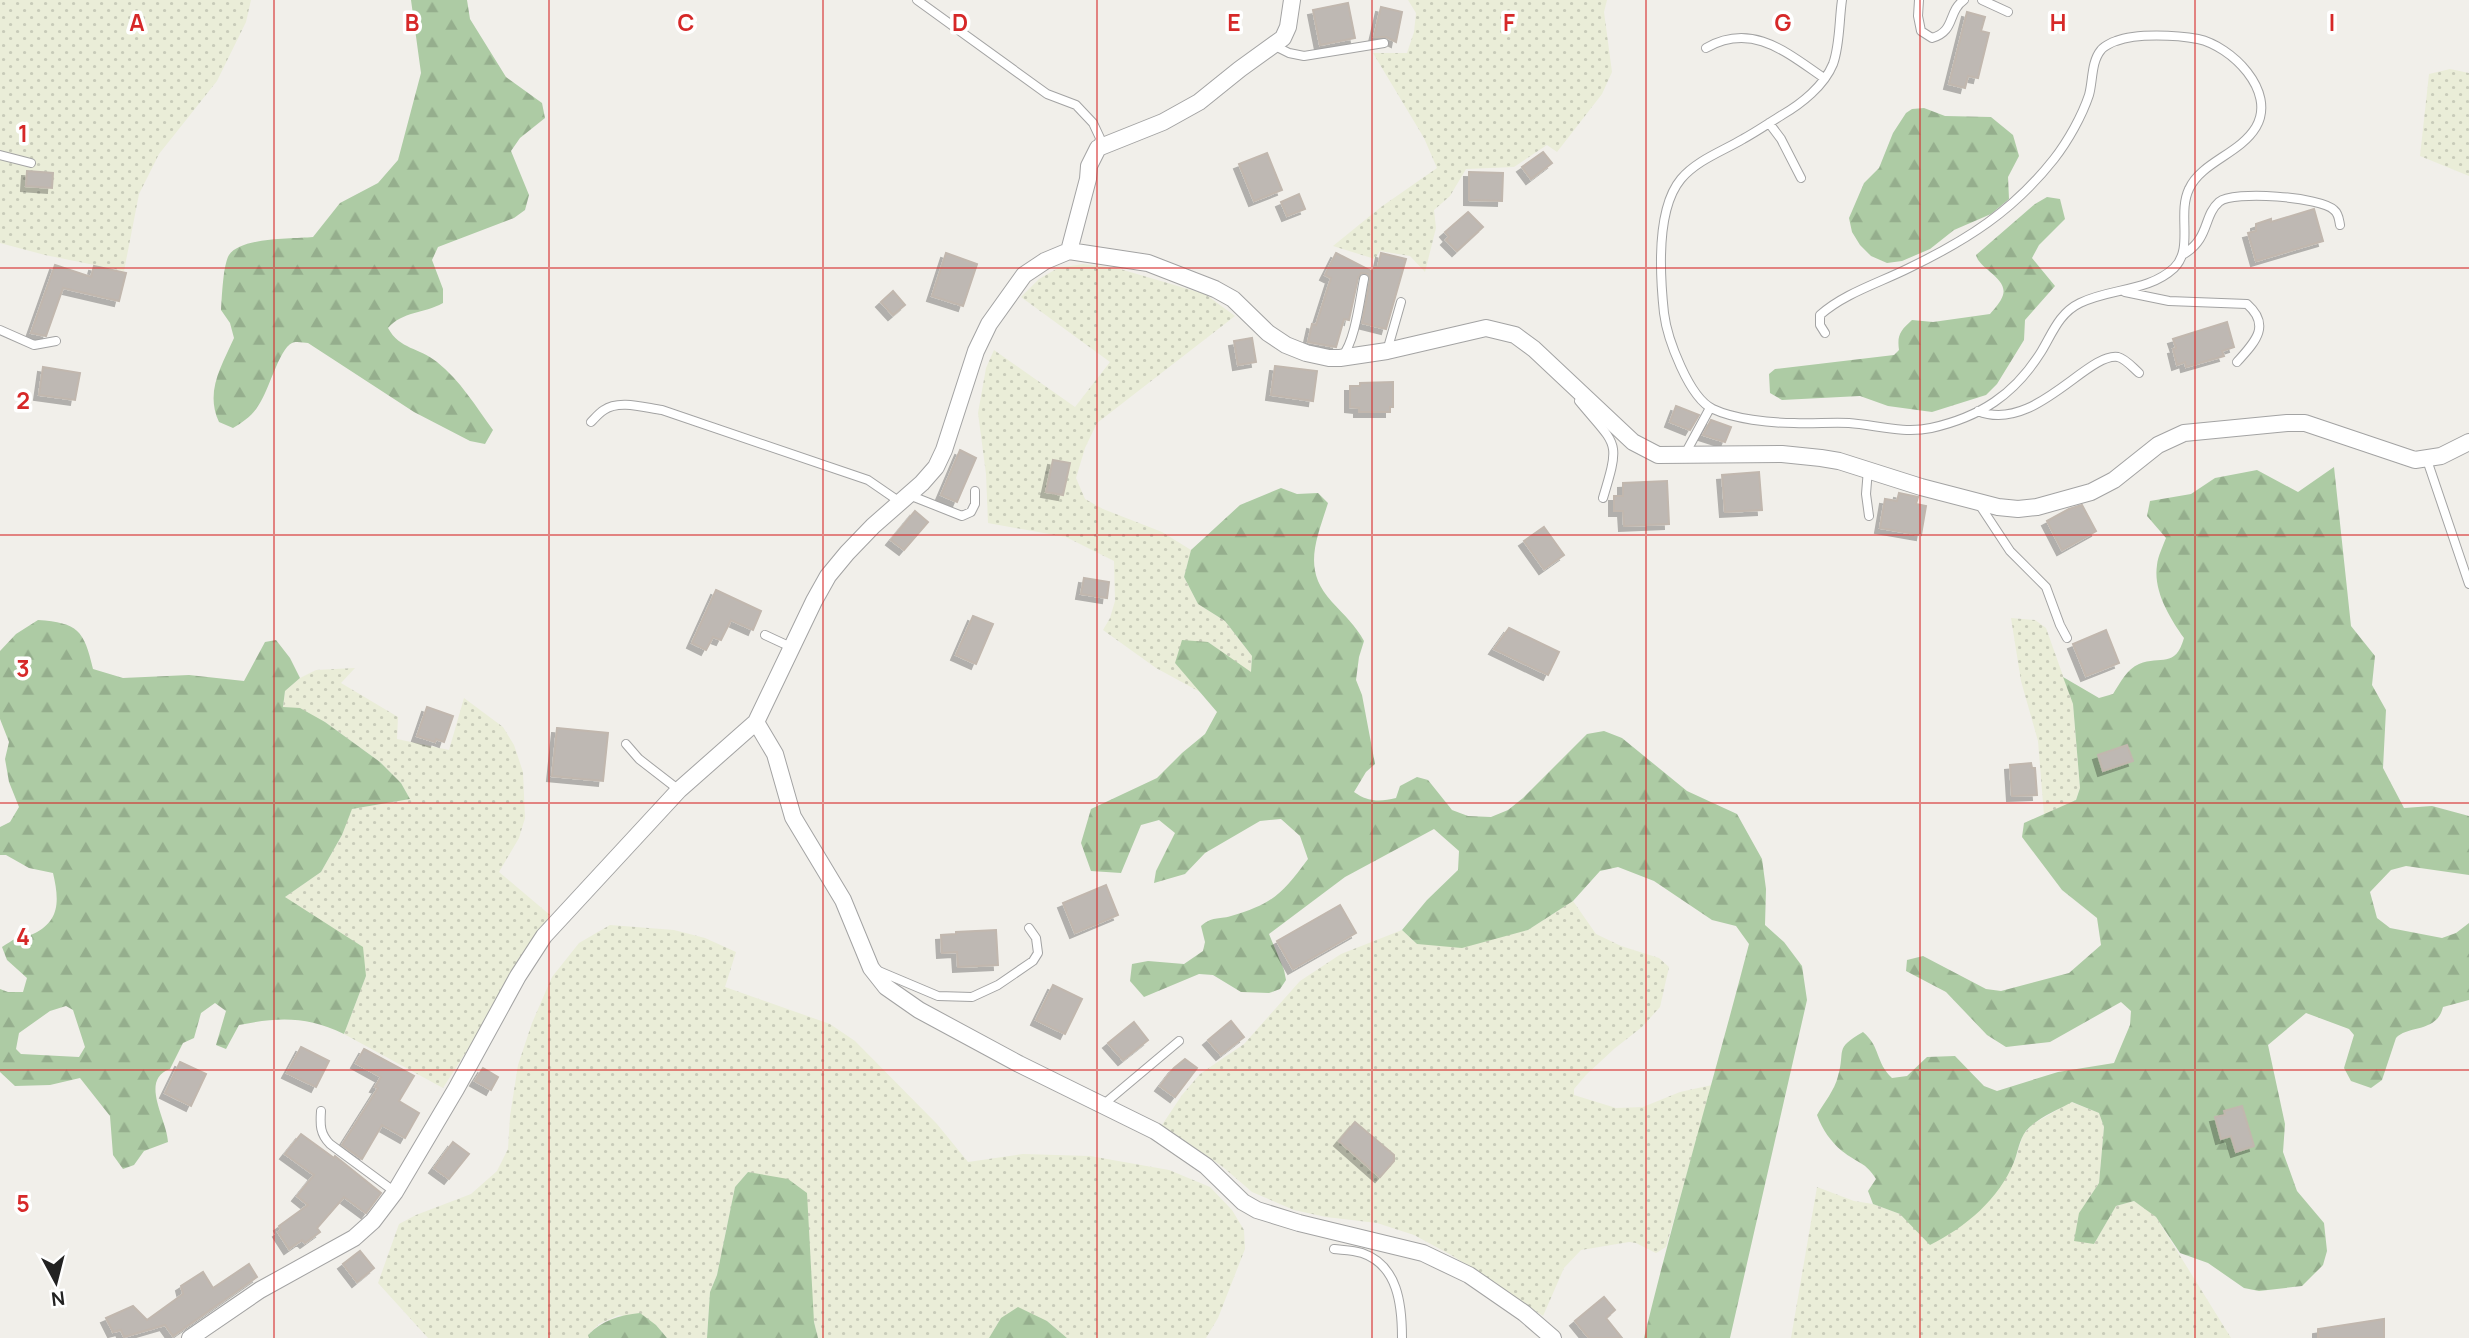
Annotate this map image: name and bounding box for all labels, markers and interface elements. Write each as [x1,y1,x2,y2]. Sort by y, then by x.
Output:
text: A [129,6,145,38]
text: B [405,6,419,38]
text: C [678,6,695,38]
text: D [952,6,968,38]
text: E [1227,6,1241,38]
text: F [1503,6,1515,38]
text: G [1775,6,1792,38]
text: H [2050,6,2066,38]
text: I [2329,6,2335,38]
text: 1 [18,117,28,149]
text: 2 [16,384,30,416]
text: 3 [16,652,30,684]
text: 4 [16,920,30,952]
text: 5 [16,1187,30,1219]
north arrow [21,1247,91,1317]
text: N [50,1285,66,1313]

